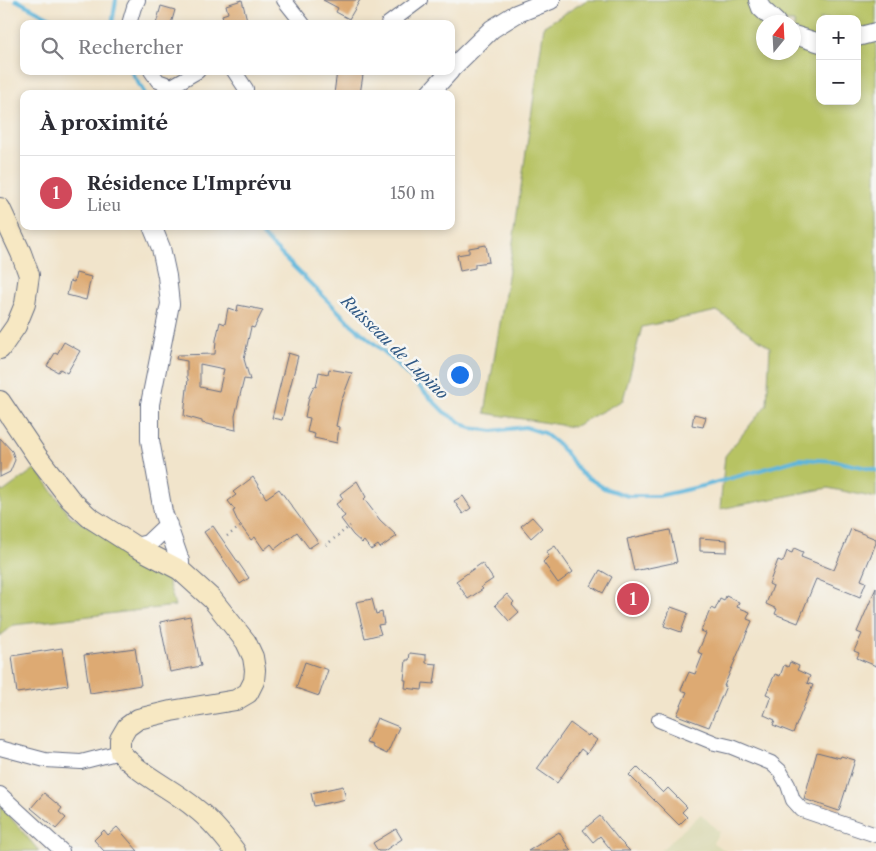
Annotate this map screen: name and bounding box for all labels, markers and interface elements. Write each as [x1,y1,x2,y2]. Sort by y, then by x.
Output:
north arrow [756,15,801,60]
map controls [816,15,861,105]
button: + [816,15,861,60]
search box [20,20,455,75]
icon: search [38,34,66,62]
text: Rechercher [78,36,183,59]
button: − [816,60,861,105]
text: À proximité [40,110,168,135]
text: Résidence L'Imprévu [87,172,292,195]
text: 1 [52,183,60,203]
text: 150 m [390,183,435,203]
text: Lieu [87,195,121,215]
water label: Ruisseau de Lupino [336,289,453,403]
your location [447,362,473,388]
pin: 1 [617,580,649,618]

